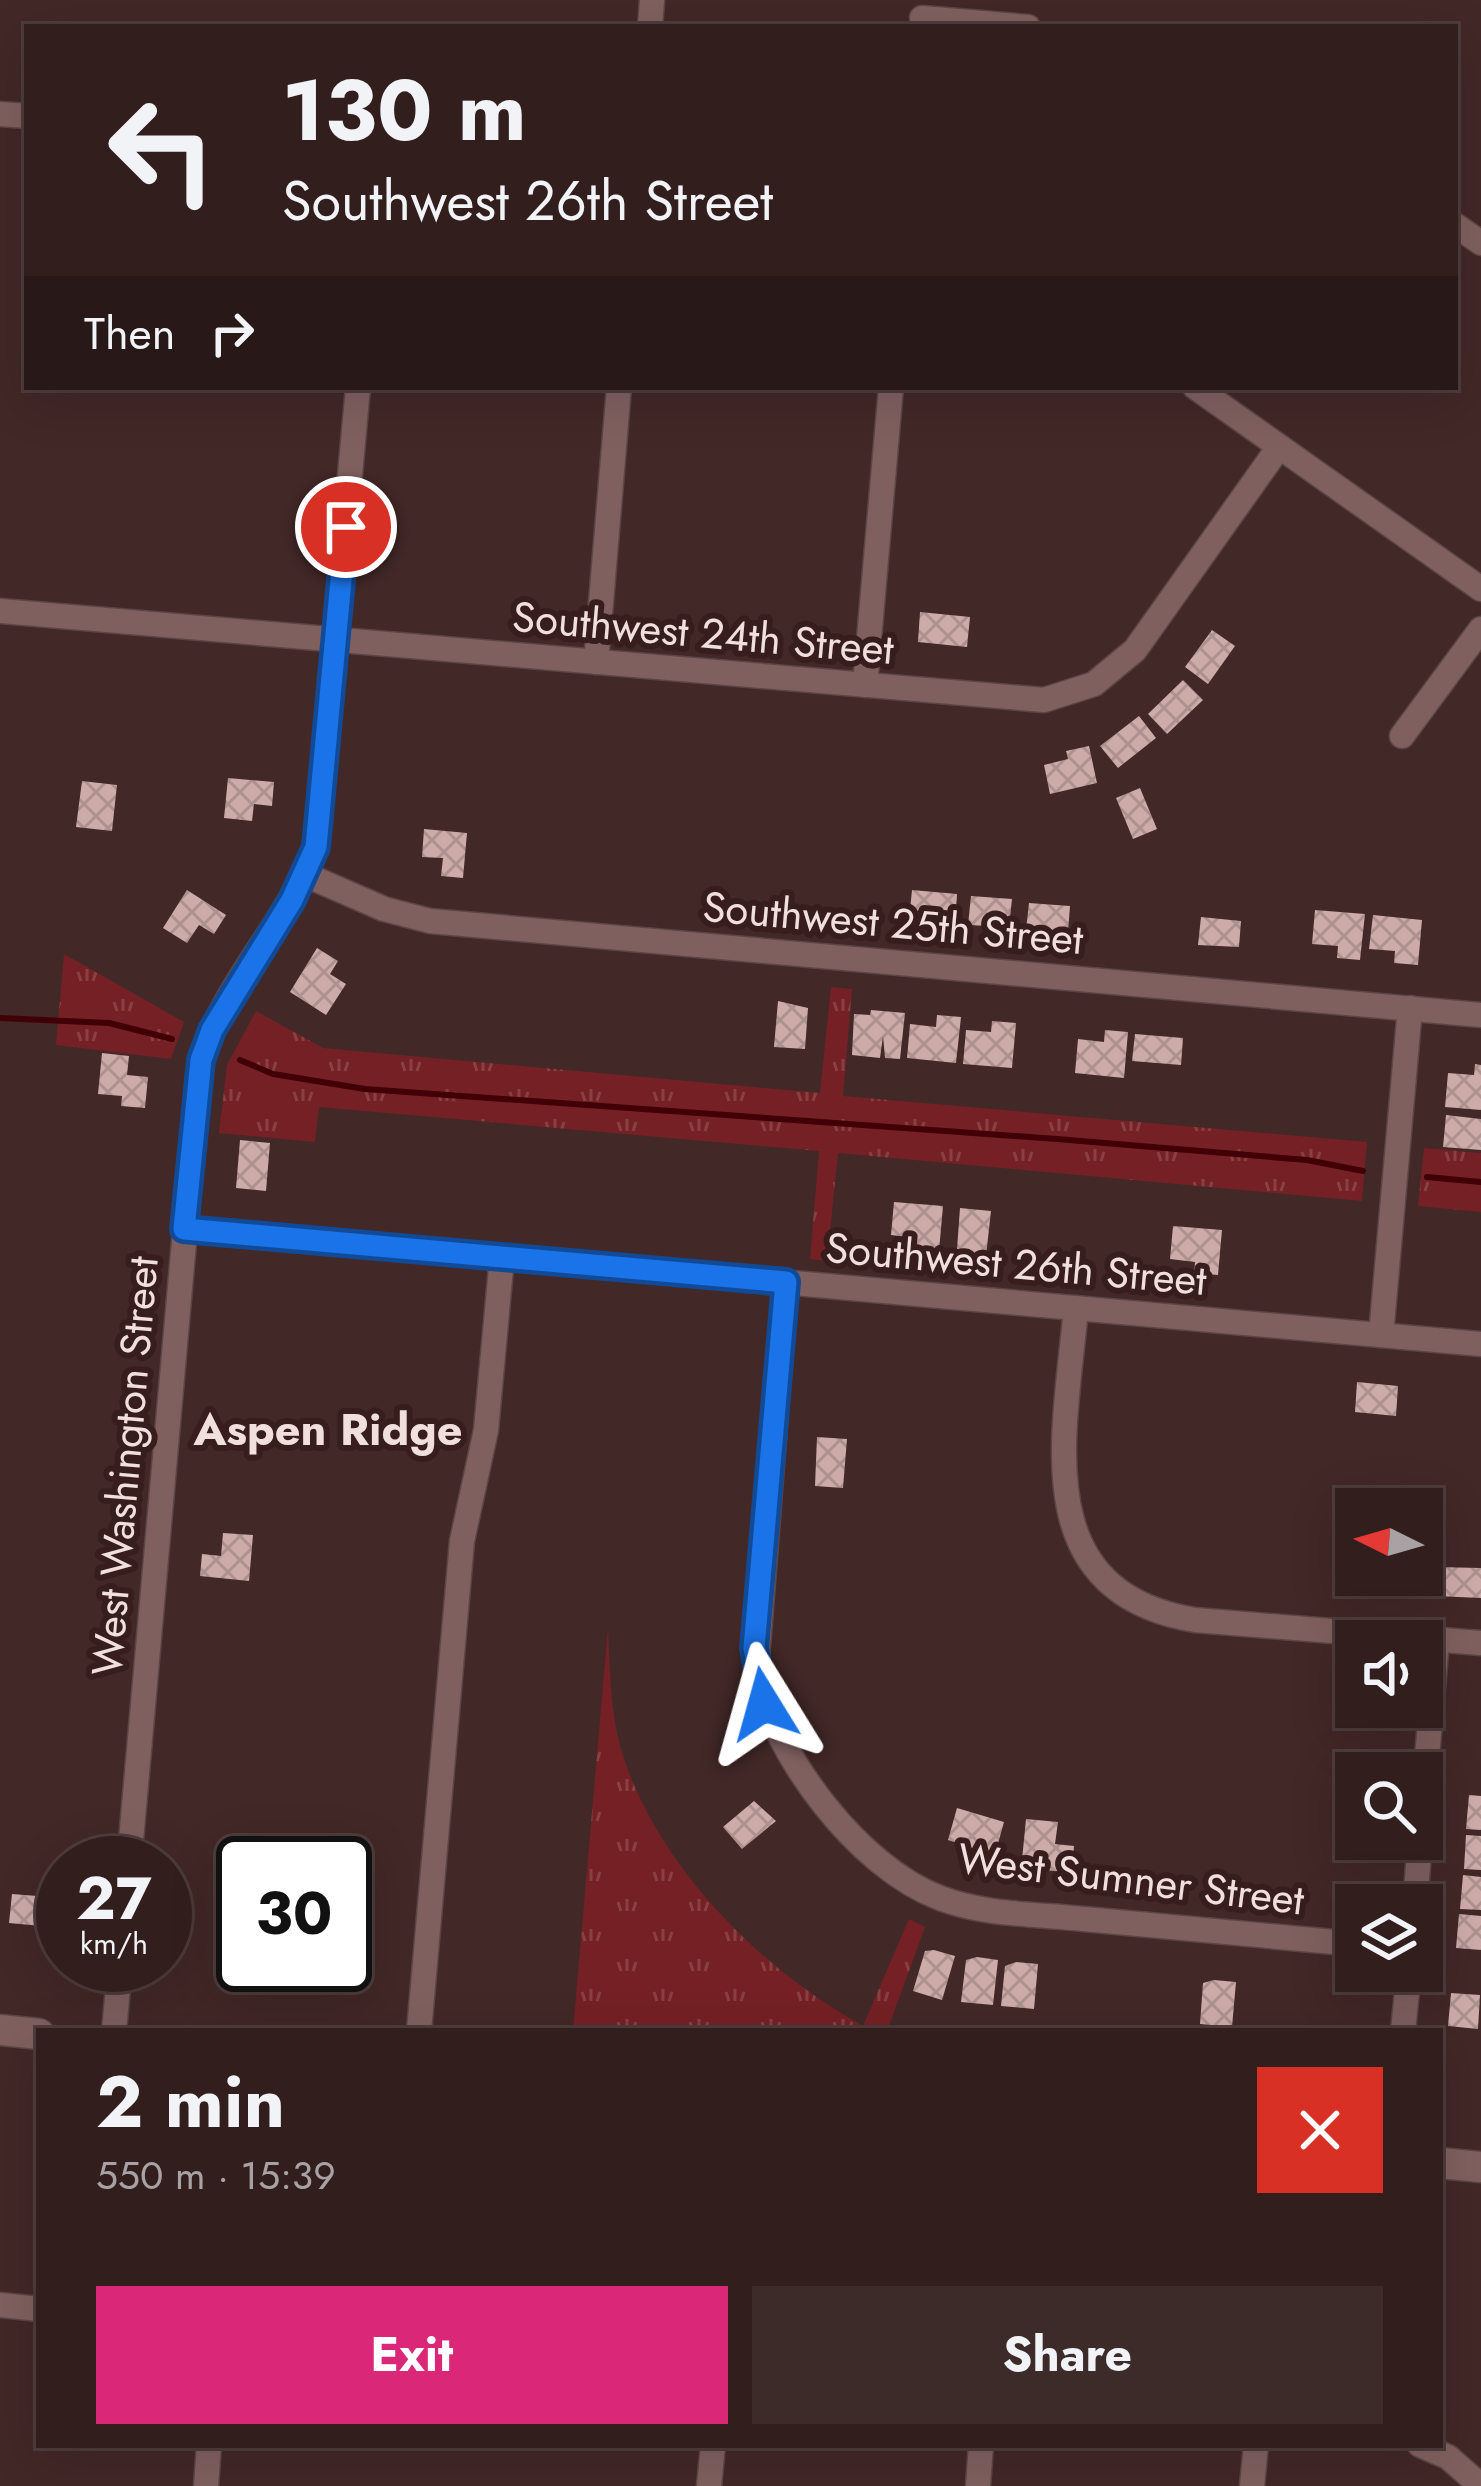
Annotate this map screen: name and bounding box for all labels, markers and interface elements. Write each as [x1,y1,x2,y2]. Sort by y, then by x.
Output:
text: 130 m [282,50,527,172]
icon: left [84,72,240,228]
text: Southwest 26th Street [282,162,773,240]
icon: right [199,300,265,366]
text: Then [84,301,175,366]
pin [295,476,397,578]
icon: arrive [313,494,379,560]
street label: Southwest 24th Street [510,586,896,680]
street label: Southwest 25th Street [700,876,1086,970]
street label: Southwest 26th Street [823,1217,1209,1311]
street label: West Washington Street [76,1254,174,1678]
district label: Aspen Ridge [192,1397,463,1462]
north arrow [1335,1488,1443,1596]
map controls [1335,1488,1443,1992]
button: sound [1335,1620,1443,1728]
position arrow [701,1641,827,1767]
button: search [1335,1752,1443,1860]
street label: West Sumner Street [954,1828,1308,1930]
speed limit sign: 30 [216,1836,372,1992]
text: 27 [76,1855,152,1942]
button: layers [1335,1884,1443,1992]
text: km/h [80,1922,148,1965]
text: 2 min [96,2050,285,2154]
button: close [1257,2067,1383,2193]
text: 550 m · 15:39 [96,2147,336,2204]
button: Exit [96,2286,728,2424]
button: Share [752,2286,1383,2424]

